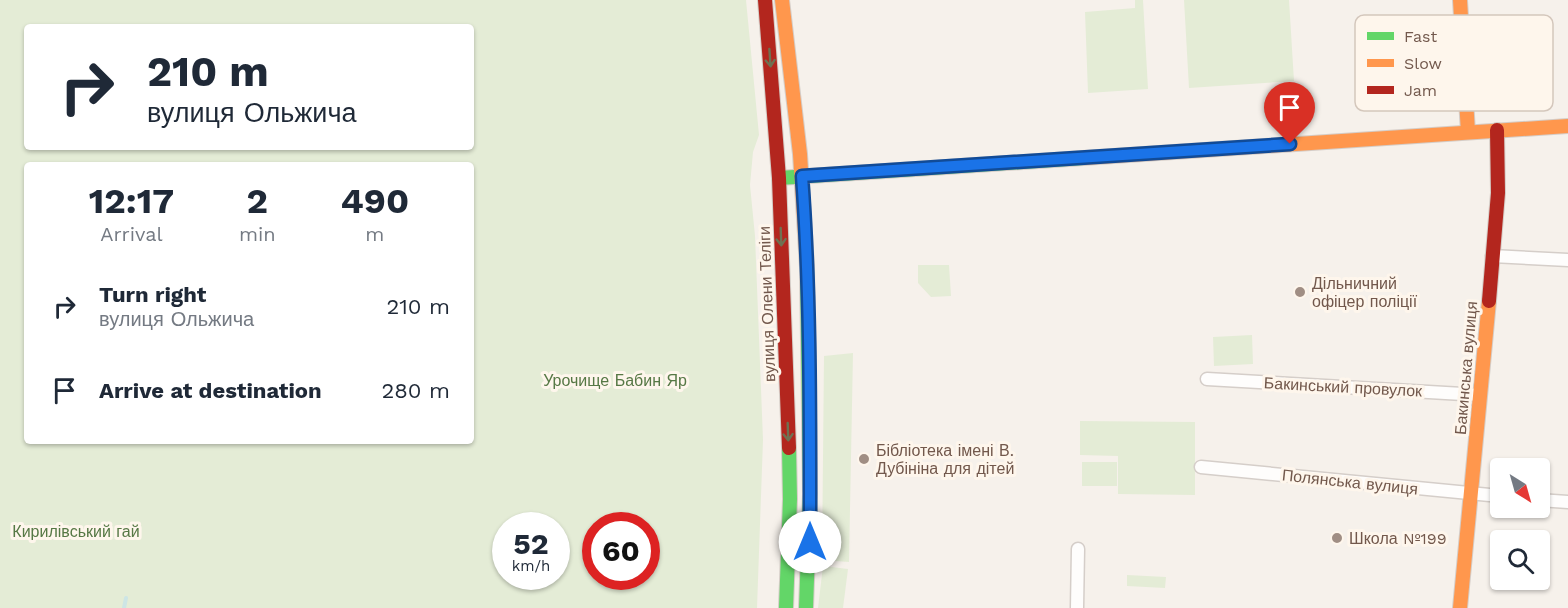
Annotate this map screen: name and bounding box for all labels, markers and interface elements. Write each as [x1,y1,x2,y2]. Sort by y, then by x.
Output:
legend [1355,15,1553,111]
text: Fast [1404,27,1437,46]
text: 210 m [147,47,269,96]
icon: right [48,48,126,126]
one-way arrow [765,48,776,68]
text: Slow [1404,54,1442,73]
text: Jam [1404,81,1437,100]
pin [1264,82,1315,144]
icon: arrive [1273,91,1306,124]
text: вулиця Ольжича [147,97,357,129]
text: 12:17 [89,180,174,222]
text: 2 [247,180,268,222]
text: 490 [341,180,409,222]
text: Arrival [100,222,163,246]
text: min [239,222,276,246]
text: m [365,222,384,246]
street label: вулиця Олени Теліги [755,226,779,382]
one-way arrow [776,226,787,246]
place label: Дільничний офіцер поліції [1312,274,1418,311]
text: Turn right [99,282,206,307]
marker: Дільничний офіцер поліції [1293,285,1307,299]
icon: right [48,290,81,323]
text: 210 m [386,294,450,319]
street label: Бакинська вулиця [1451,300,1481,436]
text: вулиця Ольжича [99,307,254,331]
park label: Урочище Бабин Яр [543,371,687,390]
street label: Бакинський провулок [1263,373,1424,401]
icon: arrive [48,374,81,407]
text: Arrive at destination [99,378,322,403]
text: 280 m [381,378,450,403]
one-way arrow [783,421,794,441]
place label: Бібліотека імені В. Дубініна для дітей [876,441,1014,478]
marker: Бібліотека імені В. Дубініна для дітей [857,452,871,466]
north arrow [1490,458,1550,518]
map controls [1490,458,1550,590]
street label: Полянська вулиця [1281,465,1419,499]
position arrow [778,510,842,574]
speed limit sign: 60 [582,512,660,590]
park label: Кирилівський гай [12,522,140,541]
text: 52 [513,526,549,561]
place label: Школа №199 [1349,529,1447,548]
button: search [1490,530,1550,590]
marker: Школа №199 [1330,531,1344,545]
text: km/h [512,557,550,575]

